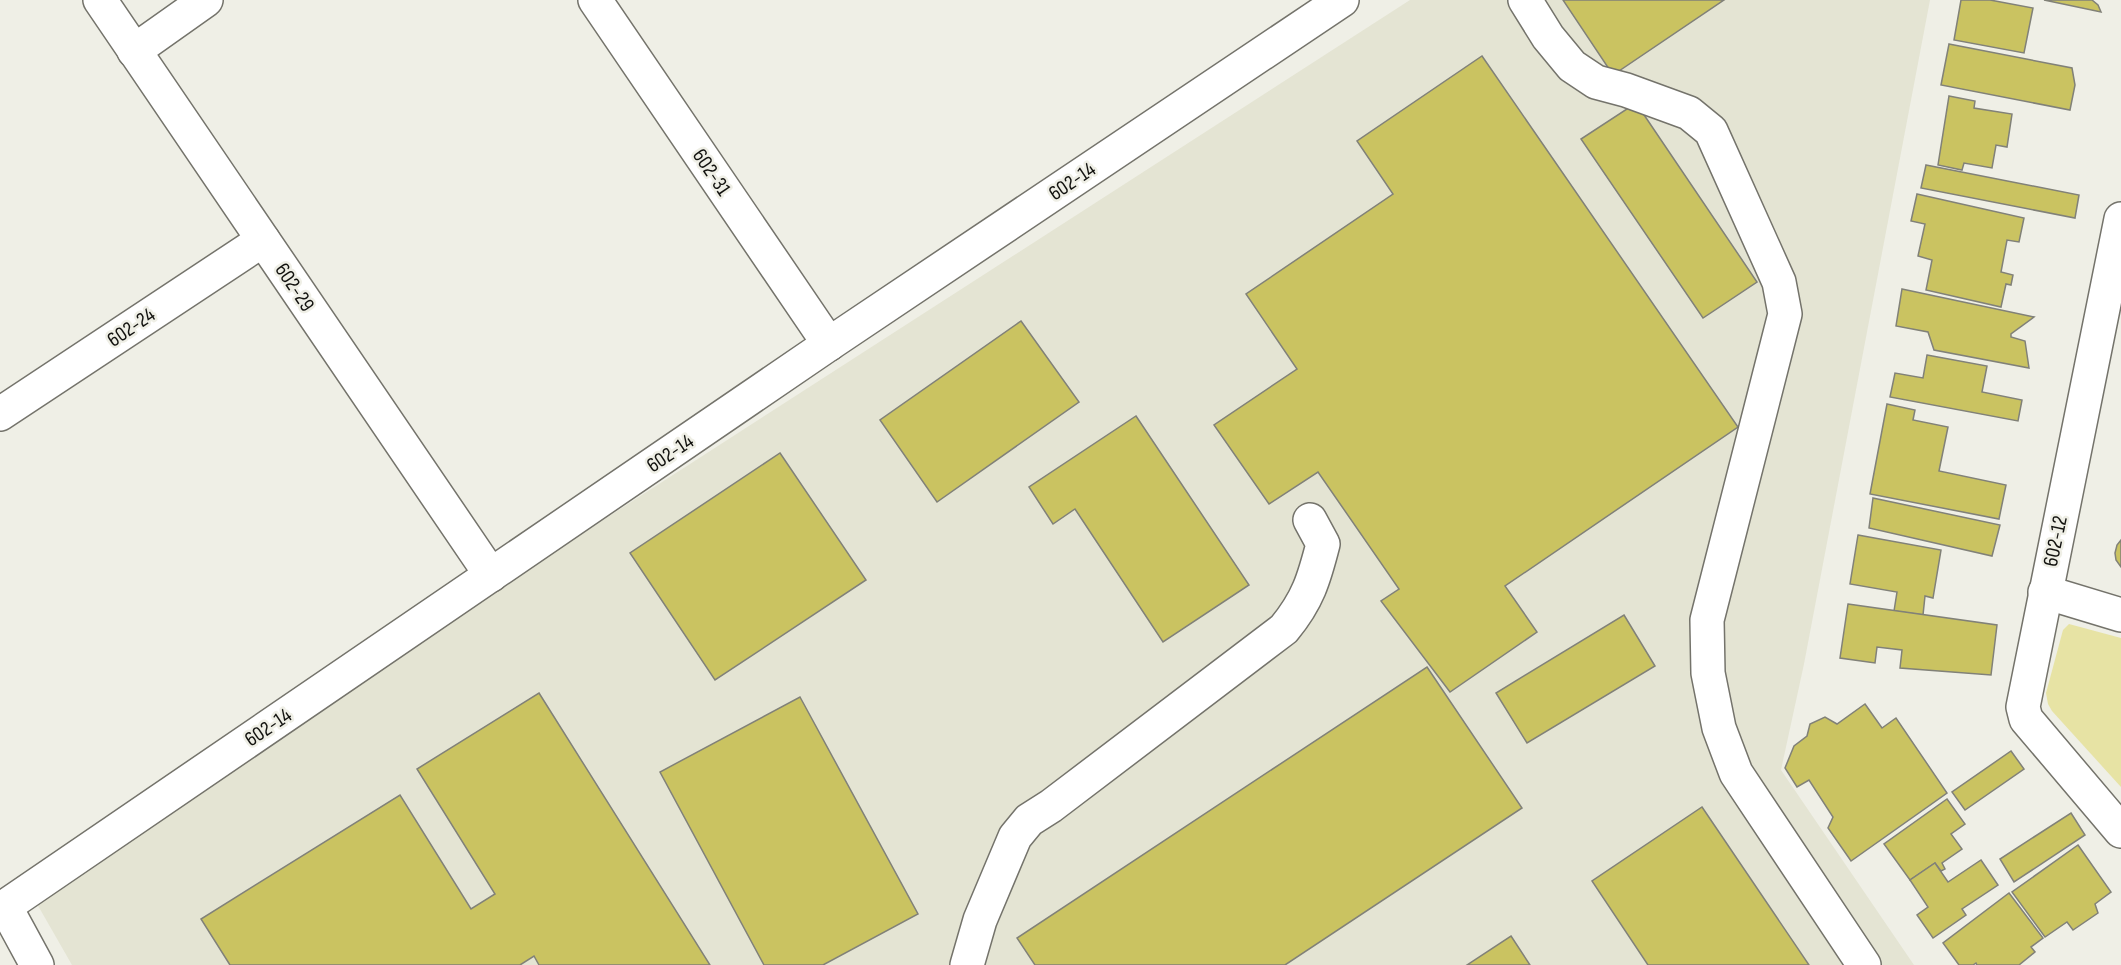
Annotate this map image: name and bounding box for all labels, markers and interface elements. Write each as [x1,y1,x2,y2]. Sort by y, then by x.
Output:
street label: 602-31 [687,144,737,201]
street label: 602-14 [1044,157,1101,206]
street label: 602-29 [269,258,320,316]
street label: 602-24 [103,302,160,352]
street label: 602-14 [642,429,699,478]
street label: 602-12 [2038,513,2073,569]
street label: 602-14 [240,703,297,752]

